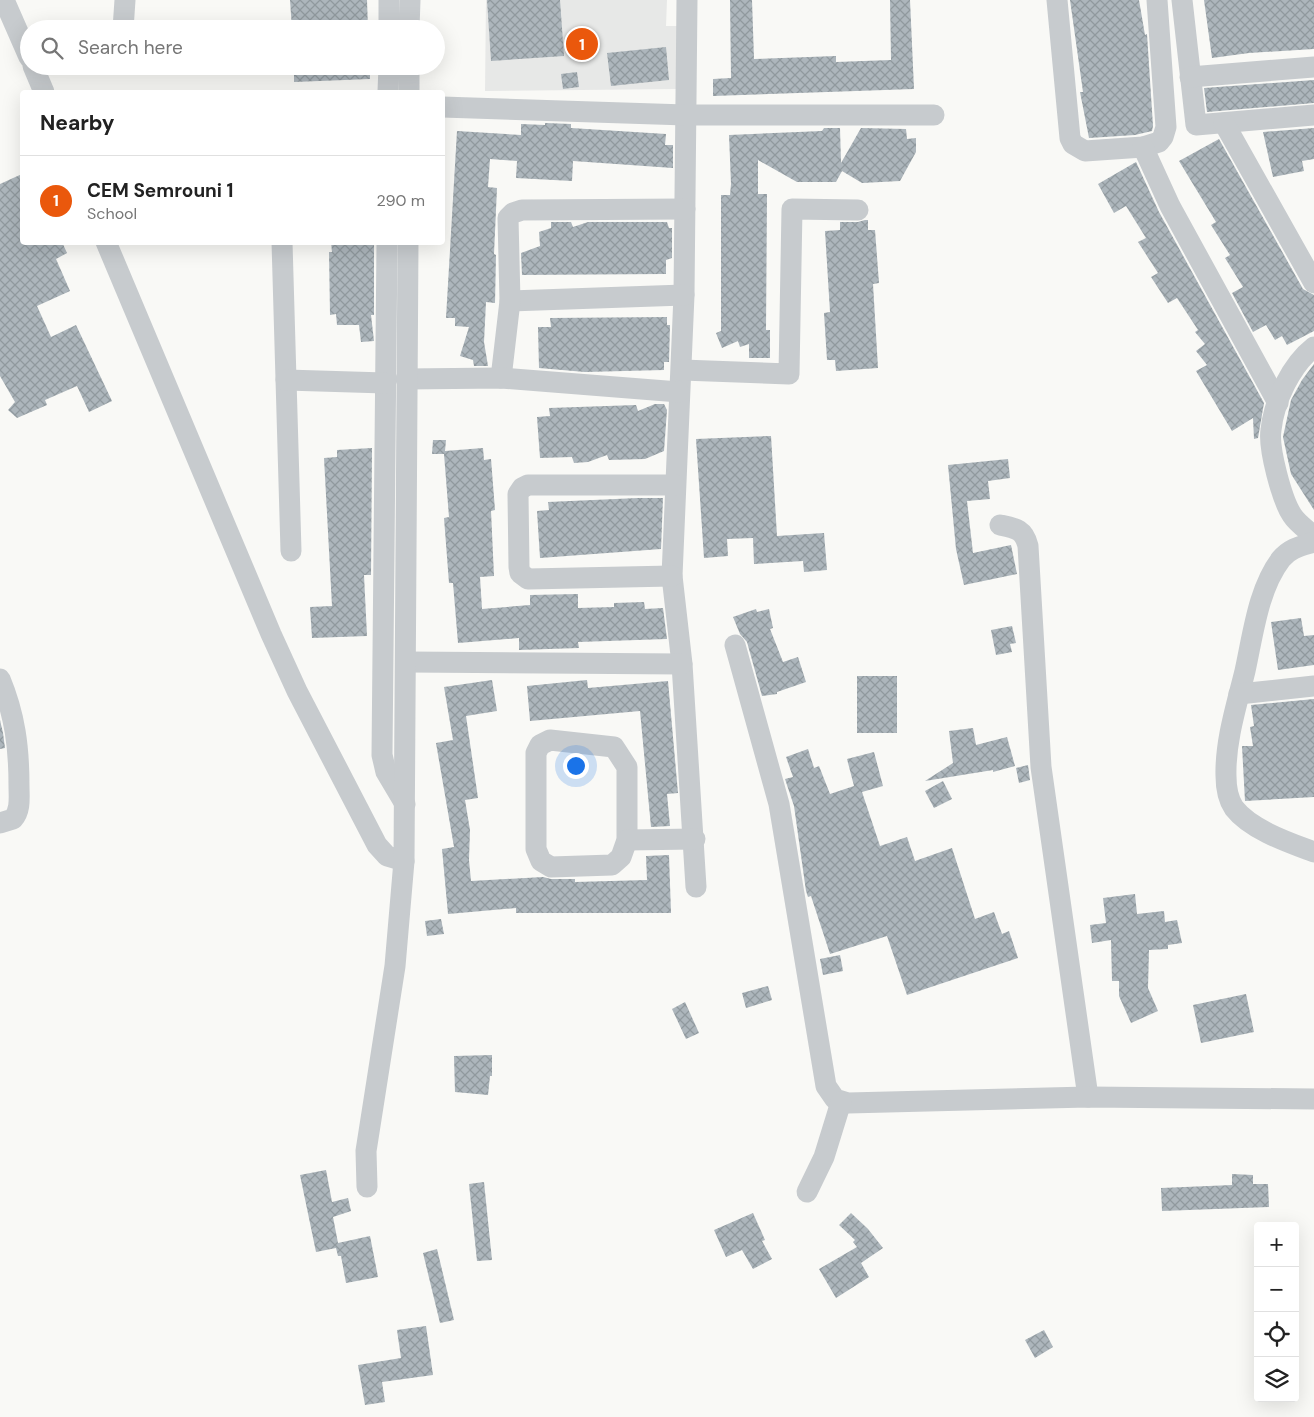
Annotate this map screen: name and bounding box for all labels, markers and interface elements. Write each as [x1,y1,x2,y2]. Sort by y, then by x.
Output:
search box [20,20,445,75]
pin: 1 [566,25,598,63]
icon: search [38,34,66,62]
text: Search here [78,35,183,60]
text: Nearby [40,109,114,137]
text: CEM Semrouni 1 [87,178,233,203]
text: 1 [53,190,59,211]
text: 290 m [376,190,425,211]
text: School [87,203,137,224]
your location [563,753,589,779]
map controls [1254,1222,1299,1402]
button: + [1254,1222,1299,1267]
button: − [1254,1267,1299,1312]
button: locate [1254,1312,1299,1357]
button: layers [1254,1357,1299,1402]

